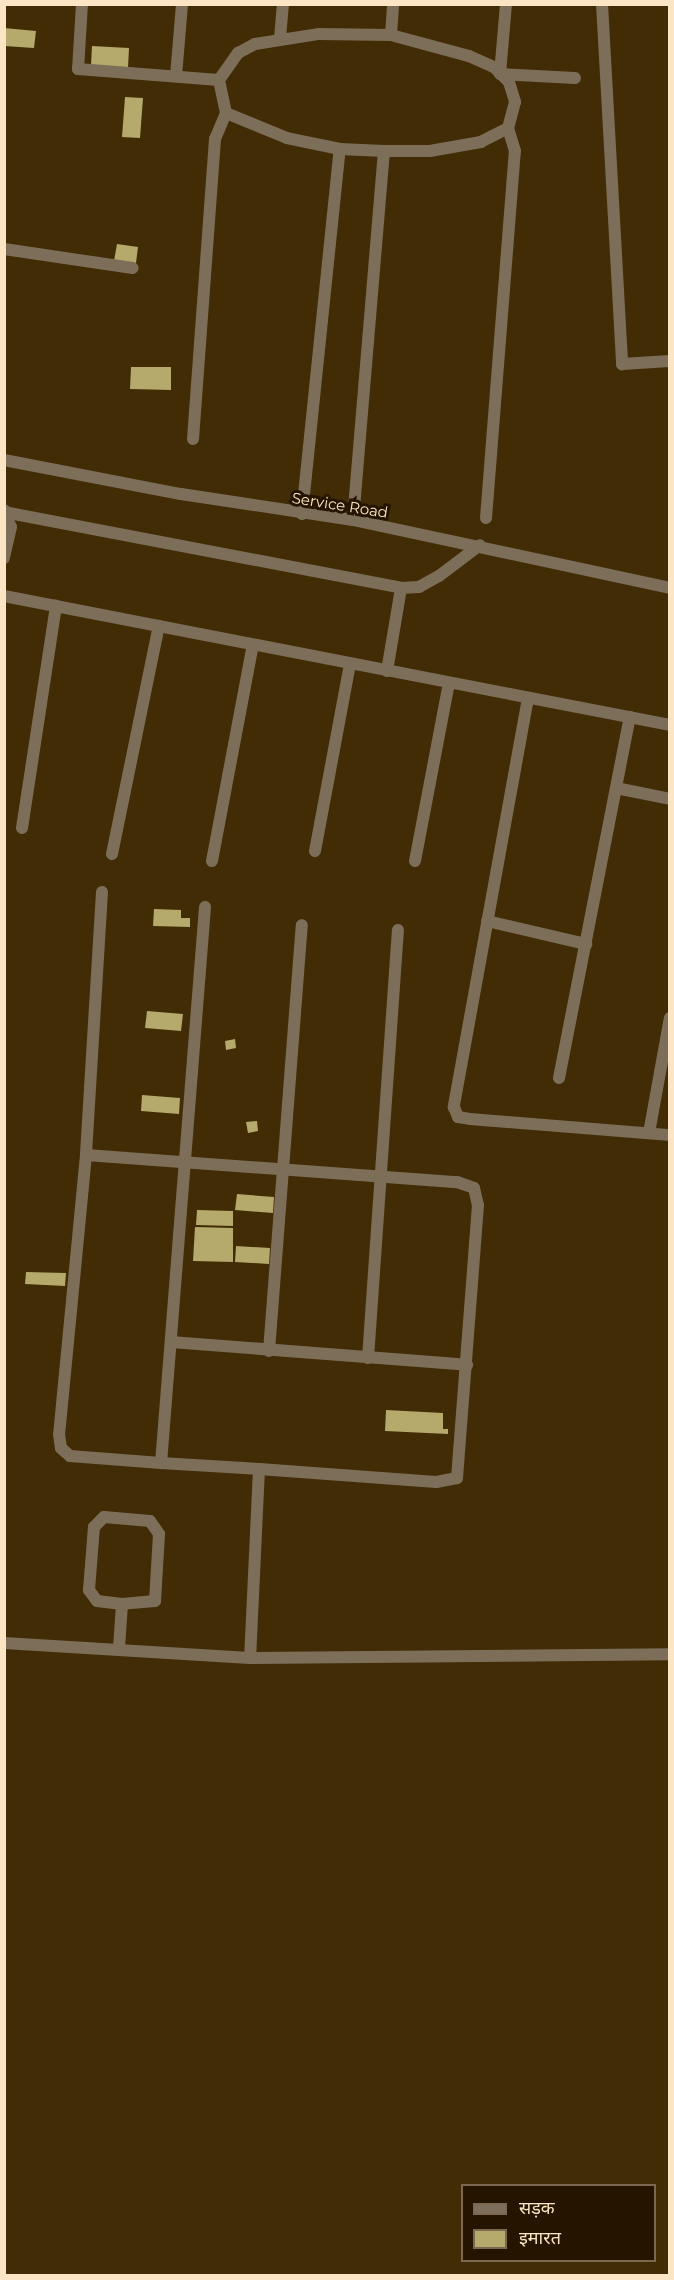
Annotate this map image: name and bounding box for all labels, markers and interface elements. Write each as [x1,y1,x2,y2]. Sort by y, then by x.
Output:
street label: Service Road [291,489,389,521]
legend [461,2184,656,2262]
text: सड़क [519,2197,555,2219]
text: इमारत [519,2227,561,2249]

